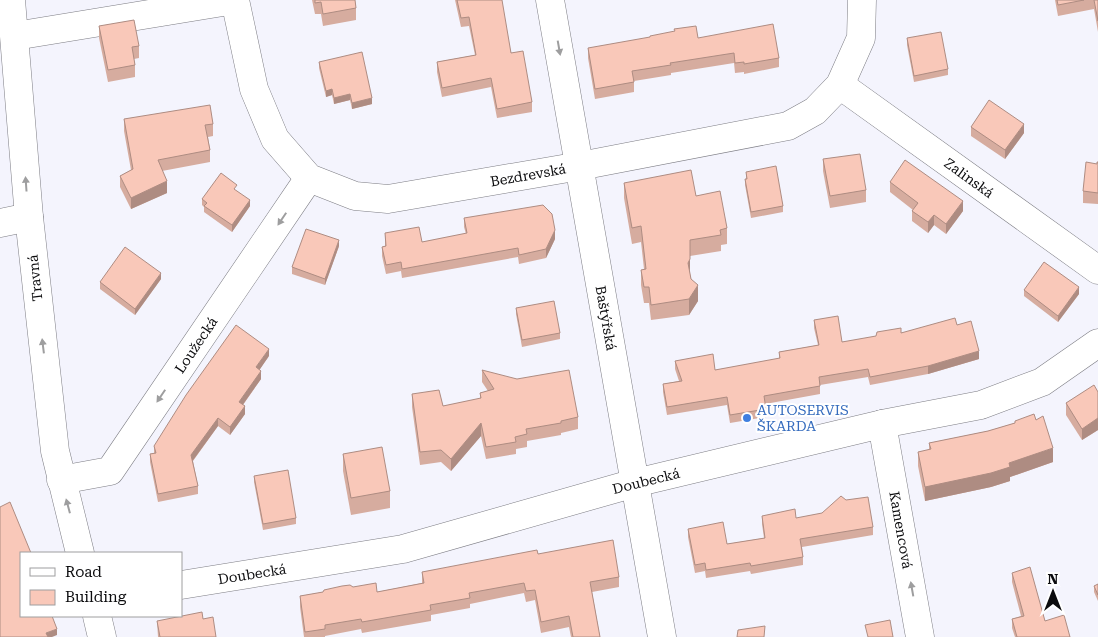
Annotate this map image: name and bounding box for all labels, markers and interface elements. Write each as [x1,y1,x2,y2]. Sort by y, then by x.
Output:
one-way arrow [555,40,563,56]
street label: Zalinská [941,155,997,201]
street label: Bezdrevská [489,160,567,190]
one-way arrow [22,176,30,192]
one-way arrow [277,212,287,225]
street label: Travná [25,253,45,302]
street label: Baštýřská [592,284,620,352]
street label: Loužecká [171,314,221,376]
one-way arrow [39,337,47,353]
one-way arrow [156,389,166,403]
place label: AUTOSERVIS ŠKARDA [757,402,849,434]
marker: AUTOSERVIS ŠKARDA [741,412,753,424]
street label: Doubecká [611,465,682,497]
street label: Kamencová [886,490,916,570]
one-way arrow [64,499,72,514]
legend [20,552,182,617]
street label: Doubecká [217,561,288,587]
text: Road [65,563,102,581]
north arrow [1028,567,1078,617]
text: N [1048,571,1059,587]
one-way arrow [907,581,915,597]
text: Building [65,588,127,606]

